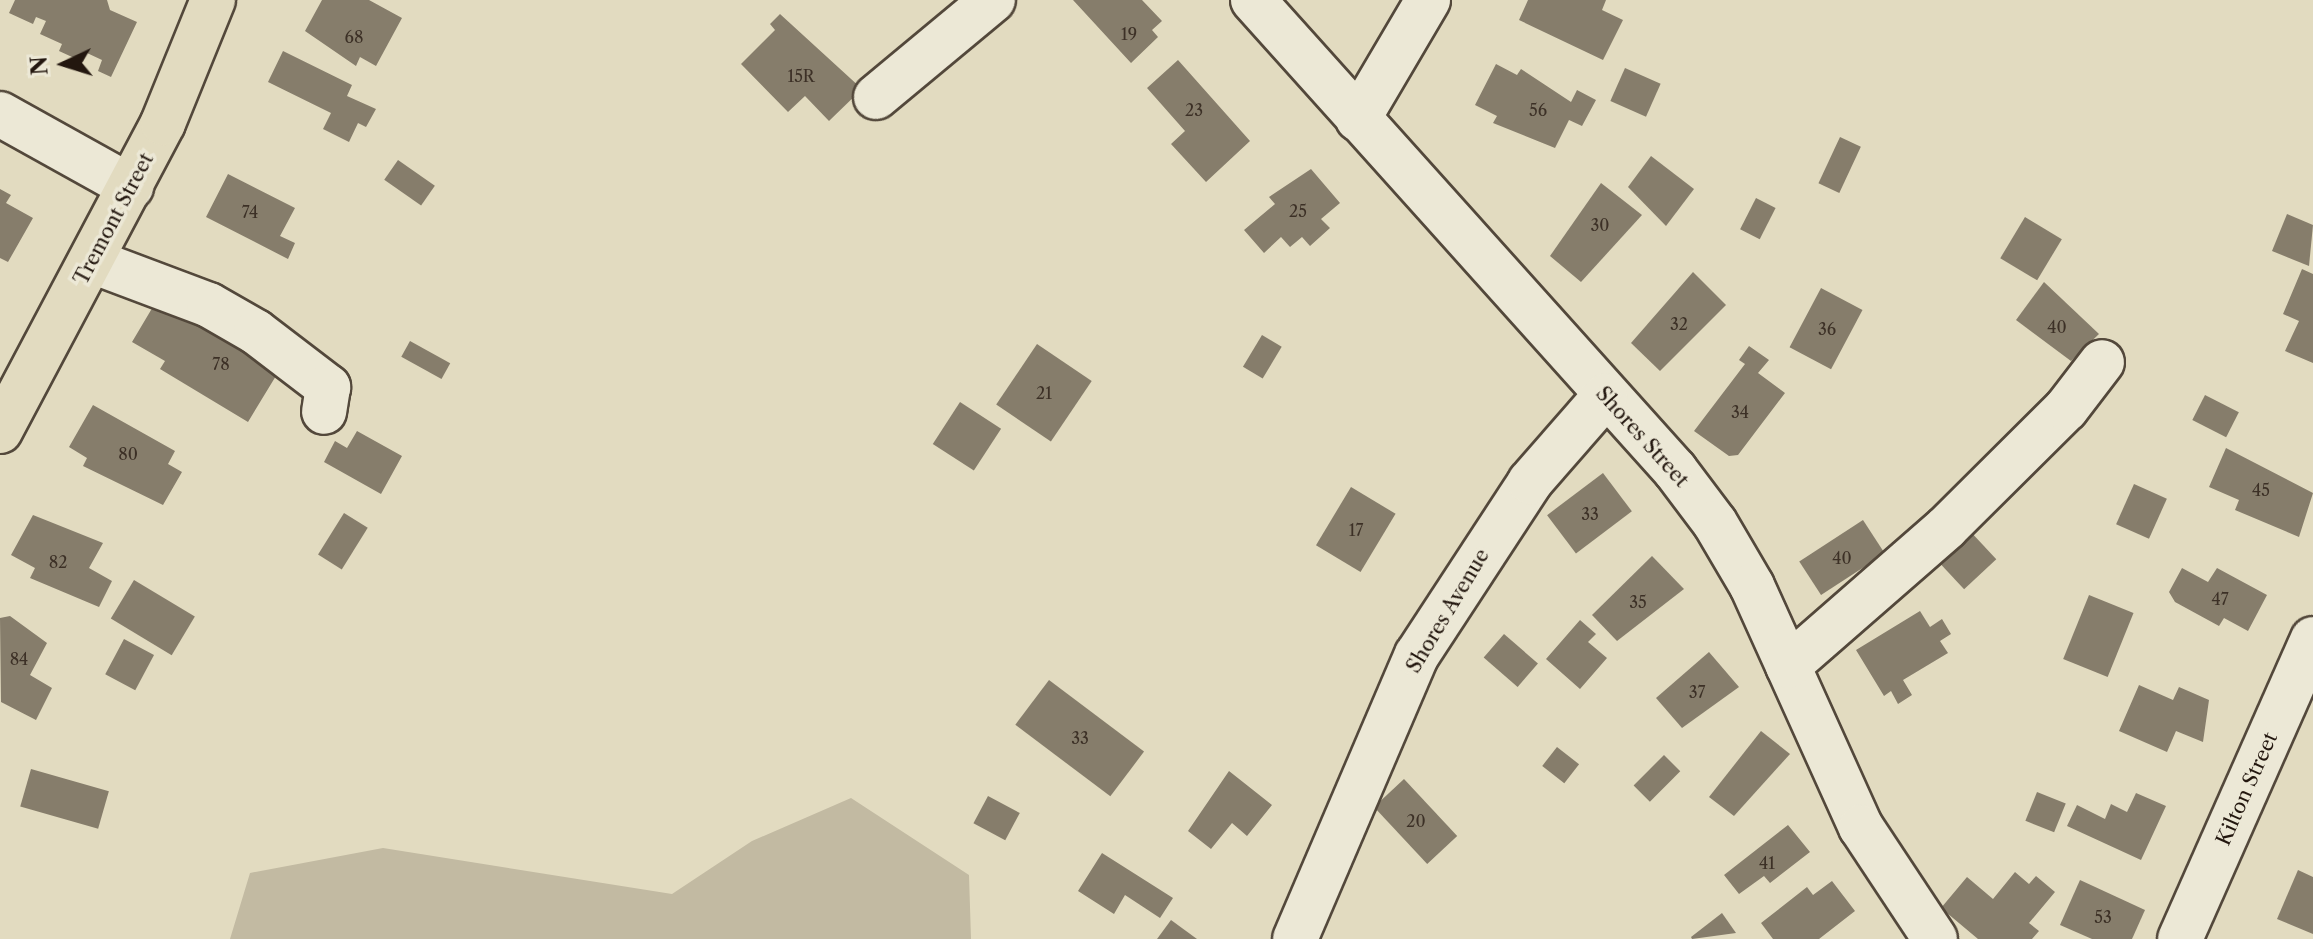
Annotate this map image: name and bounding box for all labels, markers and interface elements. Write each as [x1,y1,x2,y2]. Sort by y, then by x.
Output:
north arrow [24,24,104,104]
house number: 19 [1121,24,1137,44]
house number: 68 [345,27,363,47]
text: N [25,55,54,76]
house number: 15R [787,66,815,86]
house number: 23 [1185,100,1203,120]
house number: 56 [1529,100,1547,120]
street label: Tremont Street [69,149,159,289]
house number: 25 [1289,201,1307,221]
house number: 74 [242,202,258,222]
house number: 30 [1591,215,1609,235]
house number: 32 [1670,314,1688,334]
house number: 40 [2047,317,2067,337]
house number: 36 [1818,319,1836,339]
house number: 78 [212,354,230,374]
street label: Shores Street [1591,382,1693,492]
house number: 21 [1036,383,1052,403]
house number: 34 [1731,402,1749,422]
house number: 80 [118,444,138,464]
house number: 45 [2252,480,2270,500]
house number: 33 [1581,504,1599,524]
house number: 17 [1349,520,1363,540]
street label: Shores Avenue [1401,544,1495,678]
house number: 40 [1832,548,1852,568]
house number: 82 [49,552,67,572]
house number: 47 [2211,589,2229,609]
house number: 35 [1629,592,1647,612]
house number: 84 [10,649,28,669]
house number: 37 [1689,682,1705,702]
house number: 33 [1071,728,1089,748]
street label: Kilton Street [2211,729,2283,849]
house number: 20 [1406,811,1426,831]
house number: 41 [1759,853,1775,873]
house number: 53 [2094,907,2112,927]

